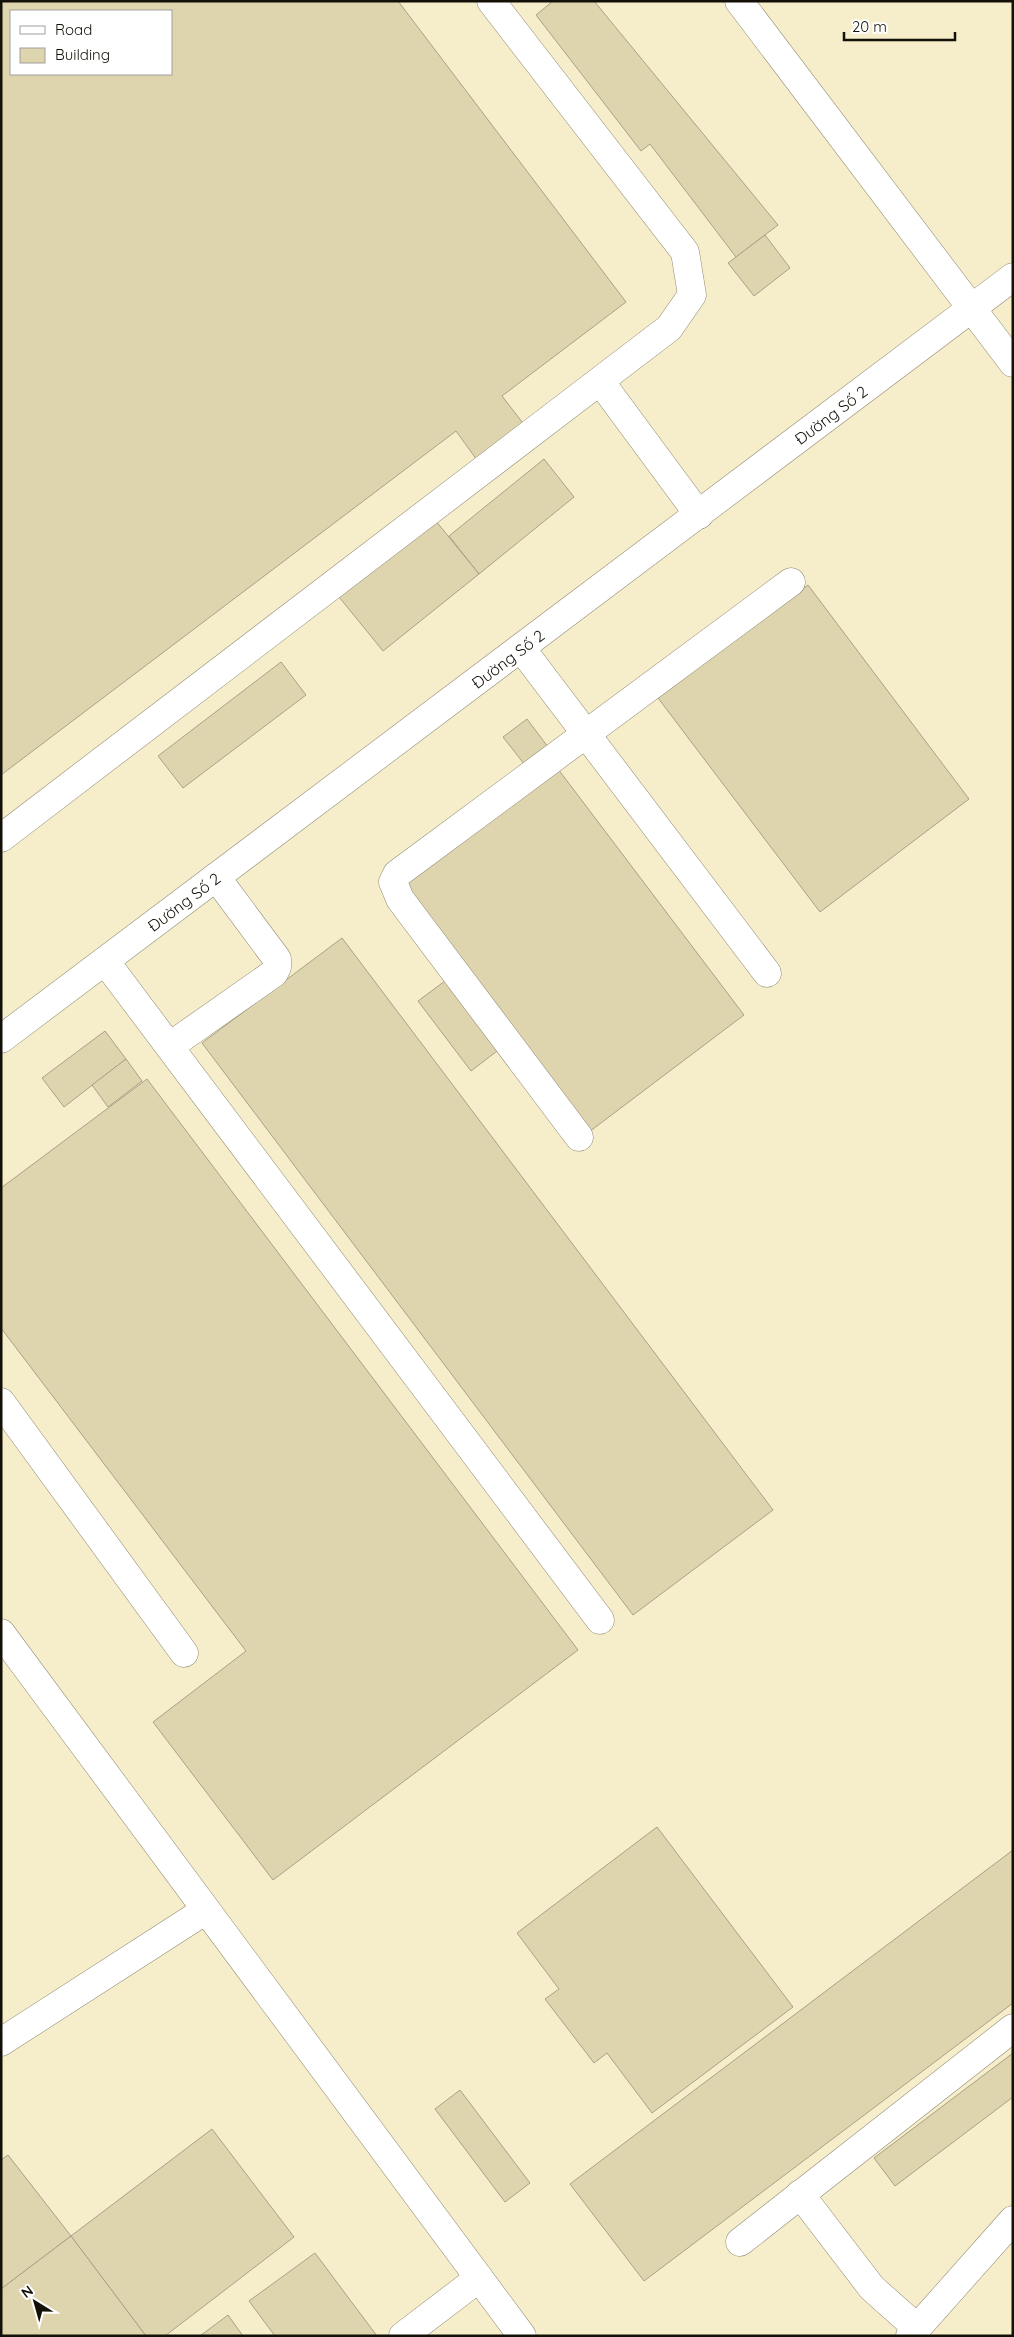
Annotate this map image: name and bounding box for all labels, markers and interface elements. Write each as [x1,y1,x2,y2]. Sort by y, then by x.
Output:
legend [10,10,172,75]
scale bar [844,10,955,42]
text: 20 m [852,17,887,36]
text: Road [55,20,92,39]
text: Building [55,45,110,64]
street label: Đường Số 2 [791,381,871,449]
street label: Đường Số 2 [468,625,548,693]
street label: Đường Số 2 [144,868,224,936]
north arrow [10,2277,60,2327]
text: N [18,2281,37,2302]

